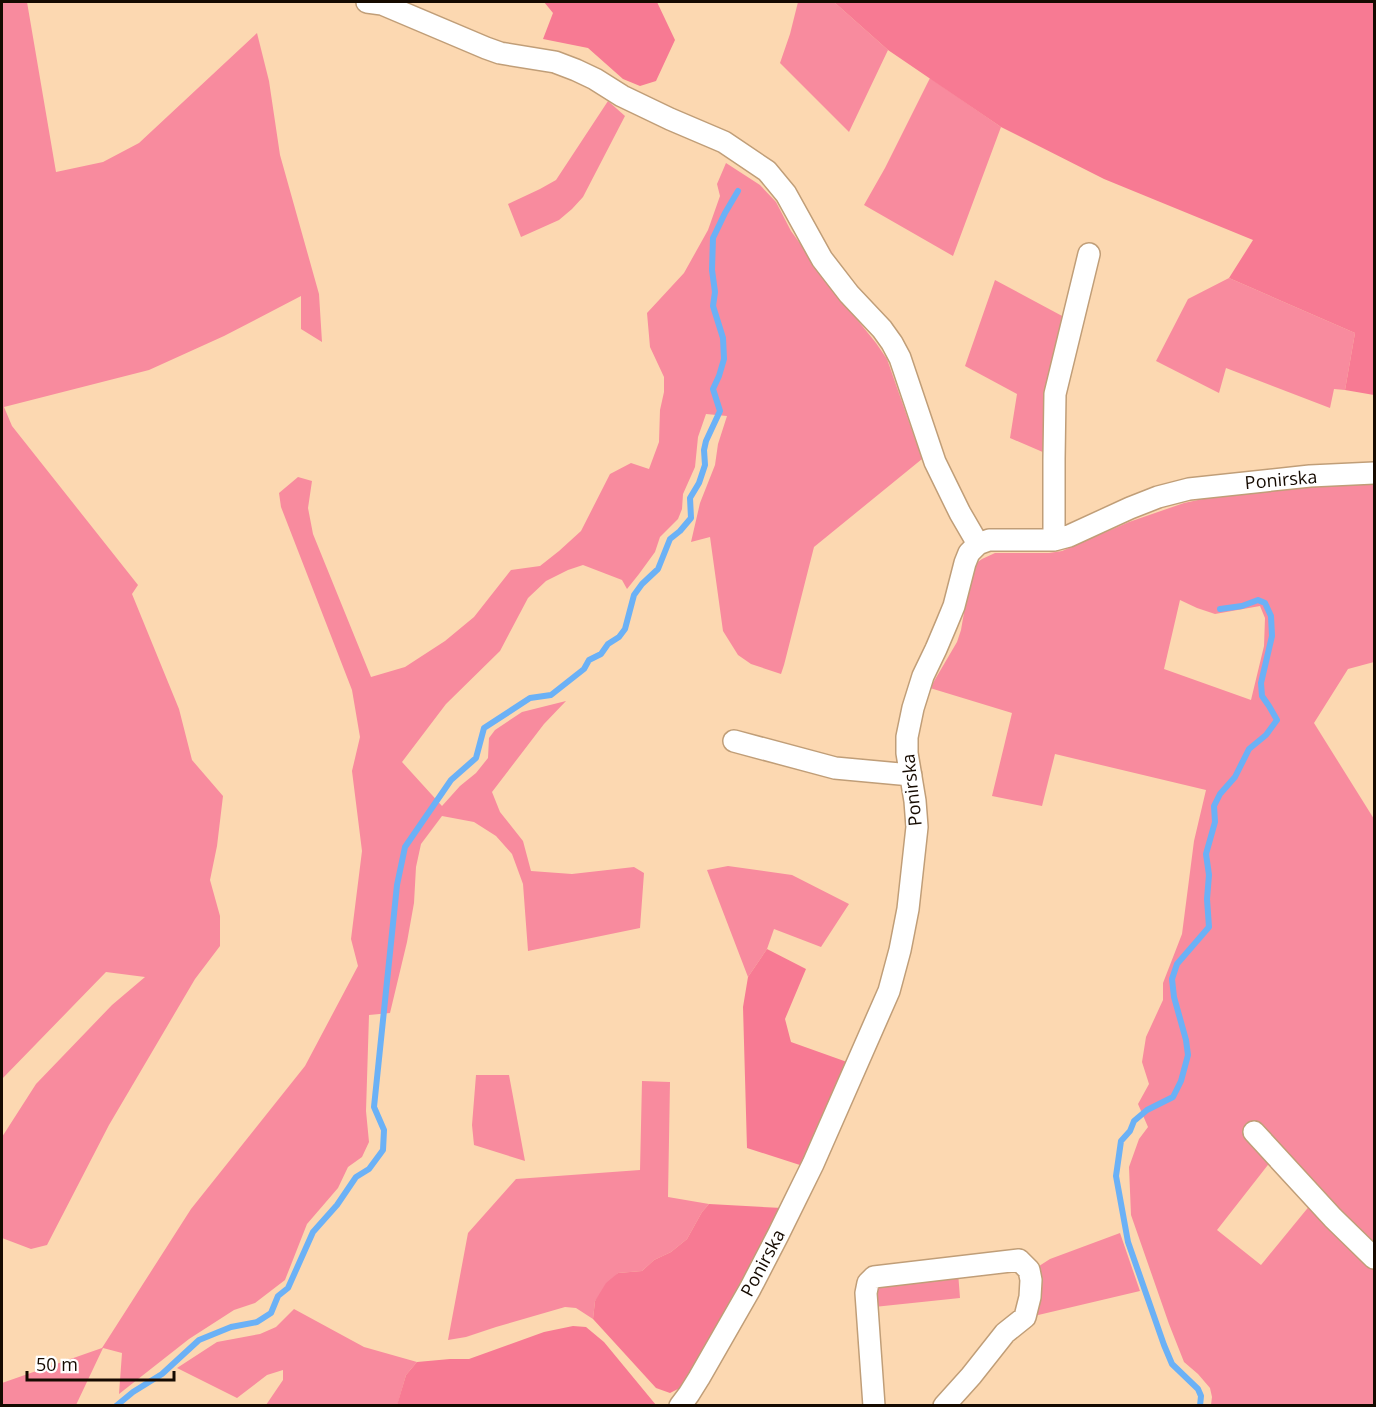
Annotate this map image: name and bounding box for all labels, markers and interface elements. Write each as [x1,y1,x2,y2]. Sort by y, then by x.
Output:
street label: Ponirska [1244,464,1318,494]
street label: Ponirska [895,753,927,827]
street label: Ponirska [734,1225,790,1300]
scale bar [27,1344,174,1382]
text: 50 m [36,1352,78,1376]

